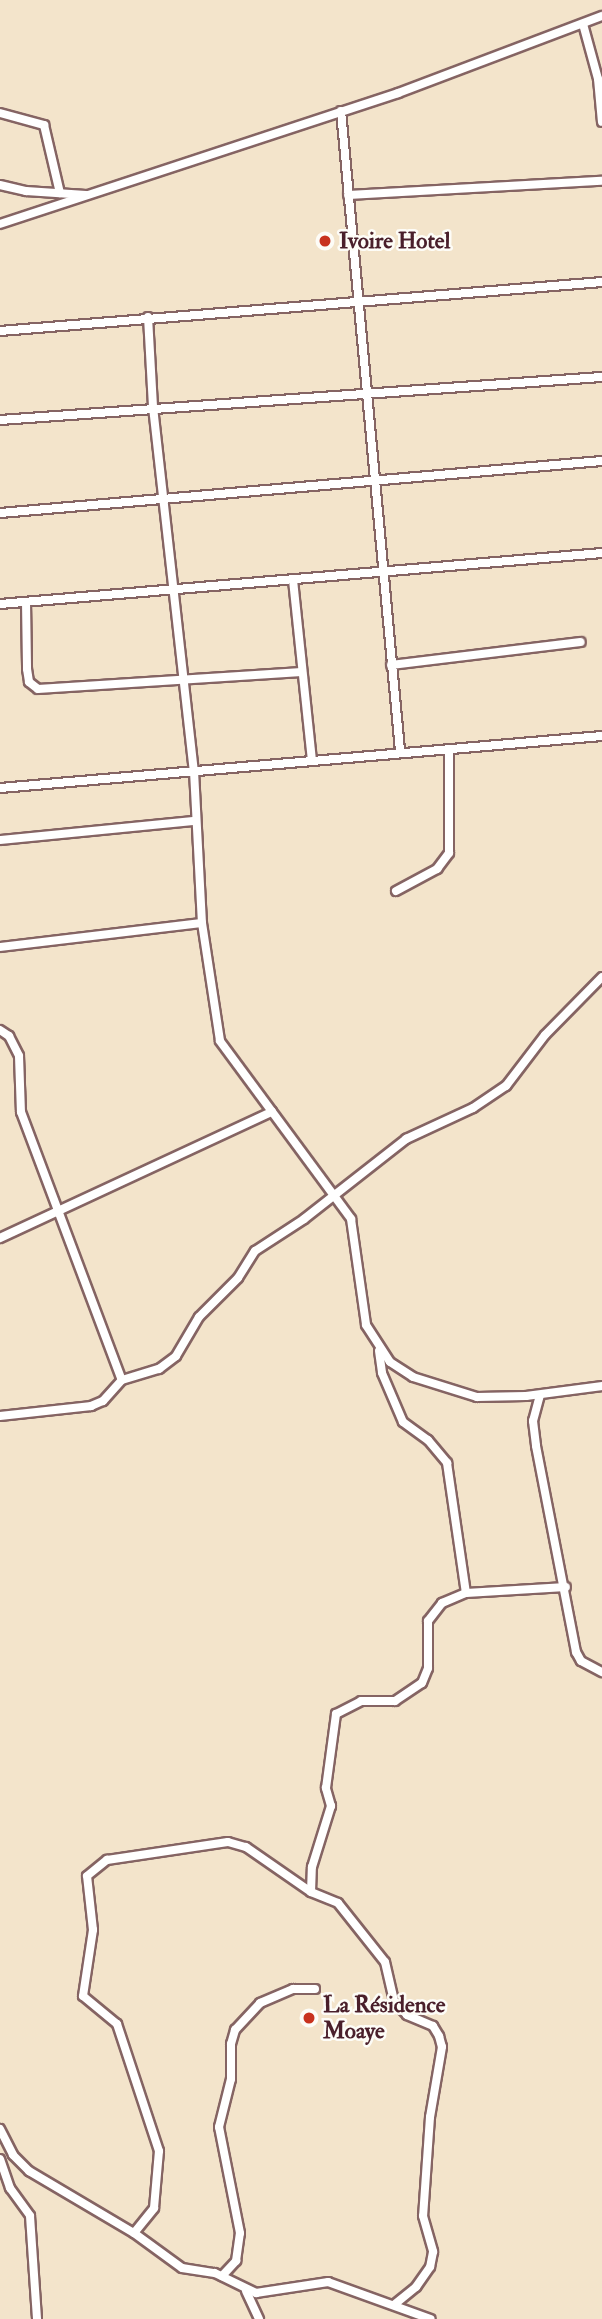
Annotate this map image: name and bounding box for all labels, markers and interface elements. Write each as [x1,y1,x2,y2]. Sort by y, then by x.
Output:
place label: Ivoire Hotel [339,227,450,255]
marker: Ivoire Hotel [317,233,333,249]
place label: La Résidence Moaye [323,1991,445,2045]
marker: La Résidence Moaye [301,2010,317,2026]

